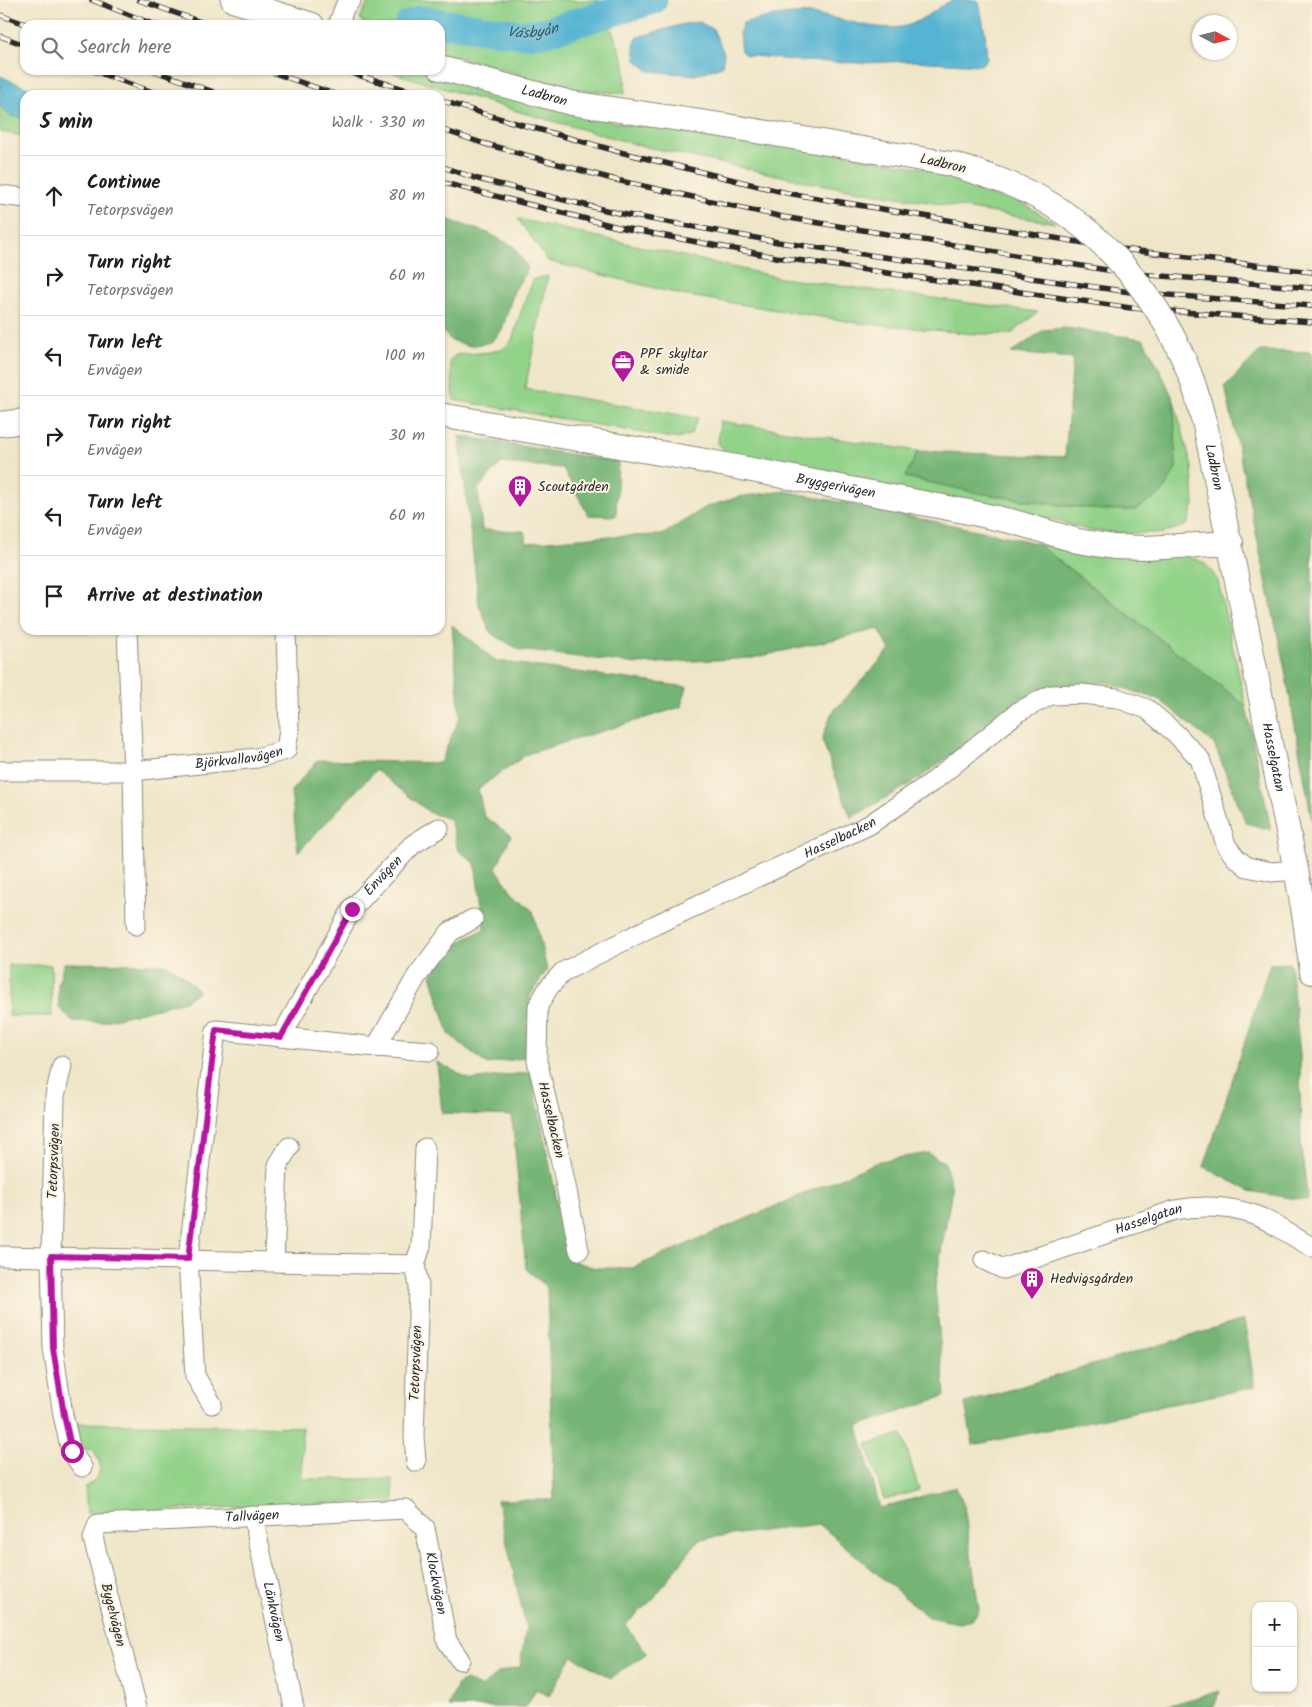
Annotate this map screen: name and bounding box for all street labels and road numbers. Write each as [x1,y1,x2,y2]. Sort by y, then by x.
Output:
street label: Ladbron [519,79,570,113]
street label: Ladbron [918,148,968,180]
street label: Ladbron [1198,442,1229,492]
street label: Bryggerivägen [794,468,877,505]
street label: Hasselgatan [1255,721,1291,794]
street label: Björkvallavägen [194,740,286,775]
street label: Hasselbacken [800,812,881,865]
street label: Envägen [359,850,408,901]
street label: Hasselbacken [532,1079,570,1161]
street label: Tetorpsvägen [42,1123,66,1199]
street label: Hasselgatan [1112,1198,1184,1241]
street label: Tetorpsvägen [404,1325,428,1401]
street label: Tallvägen [225,1504,280,1529]
street label: Klockvägen [419,1550,453,1617]
street label: Länkvägen [256,1580,291,1644]
street label: Bygelvägen [94,1581,132,1649]

